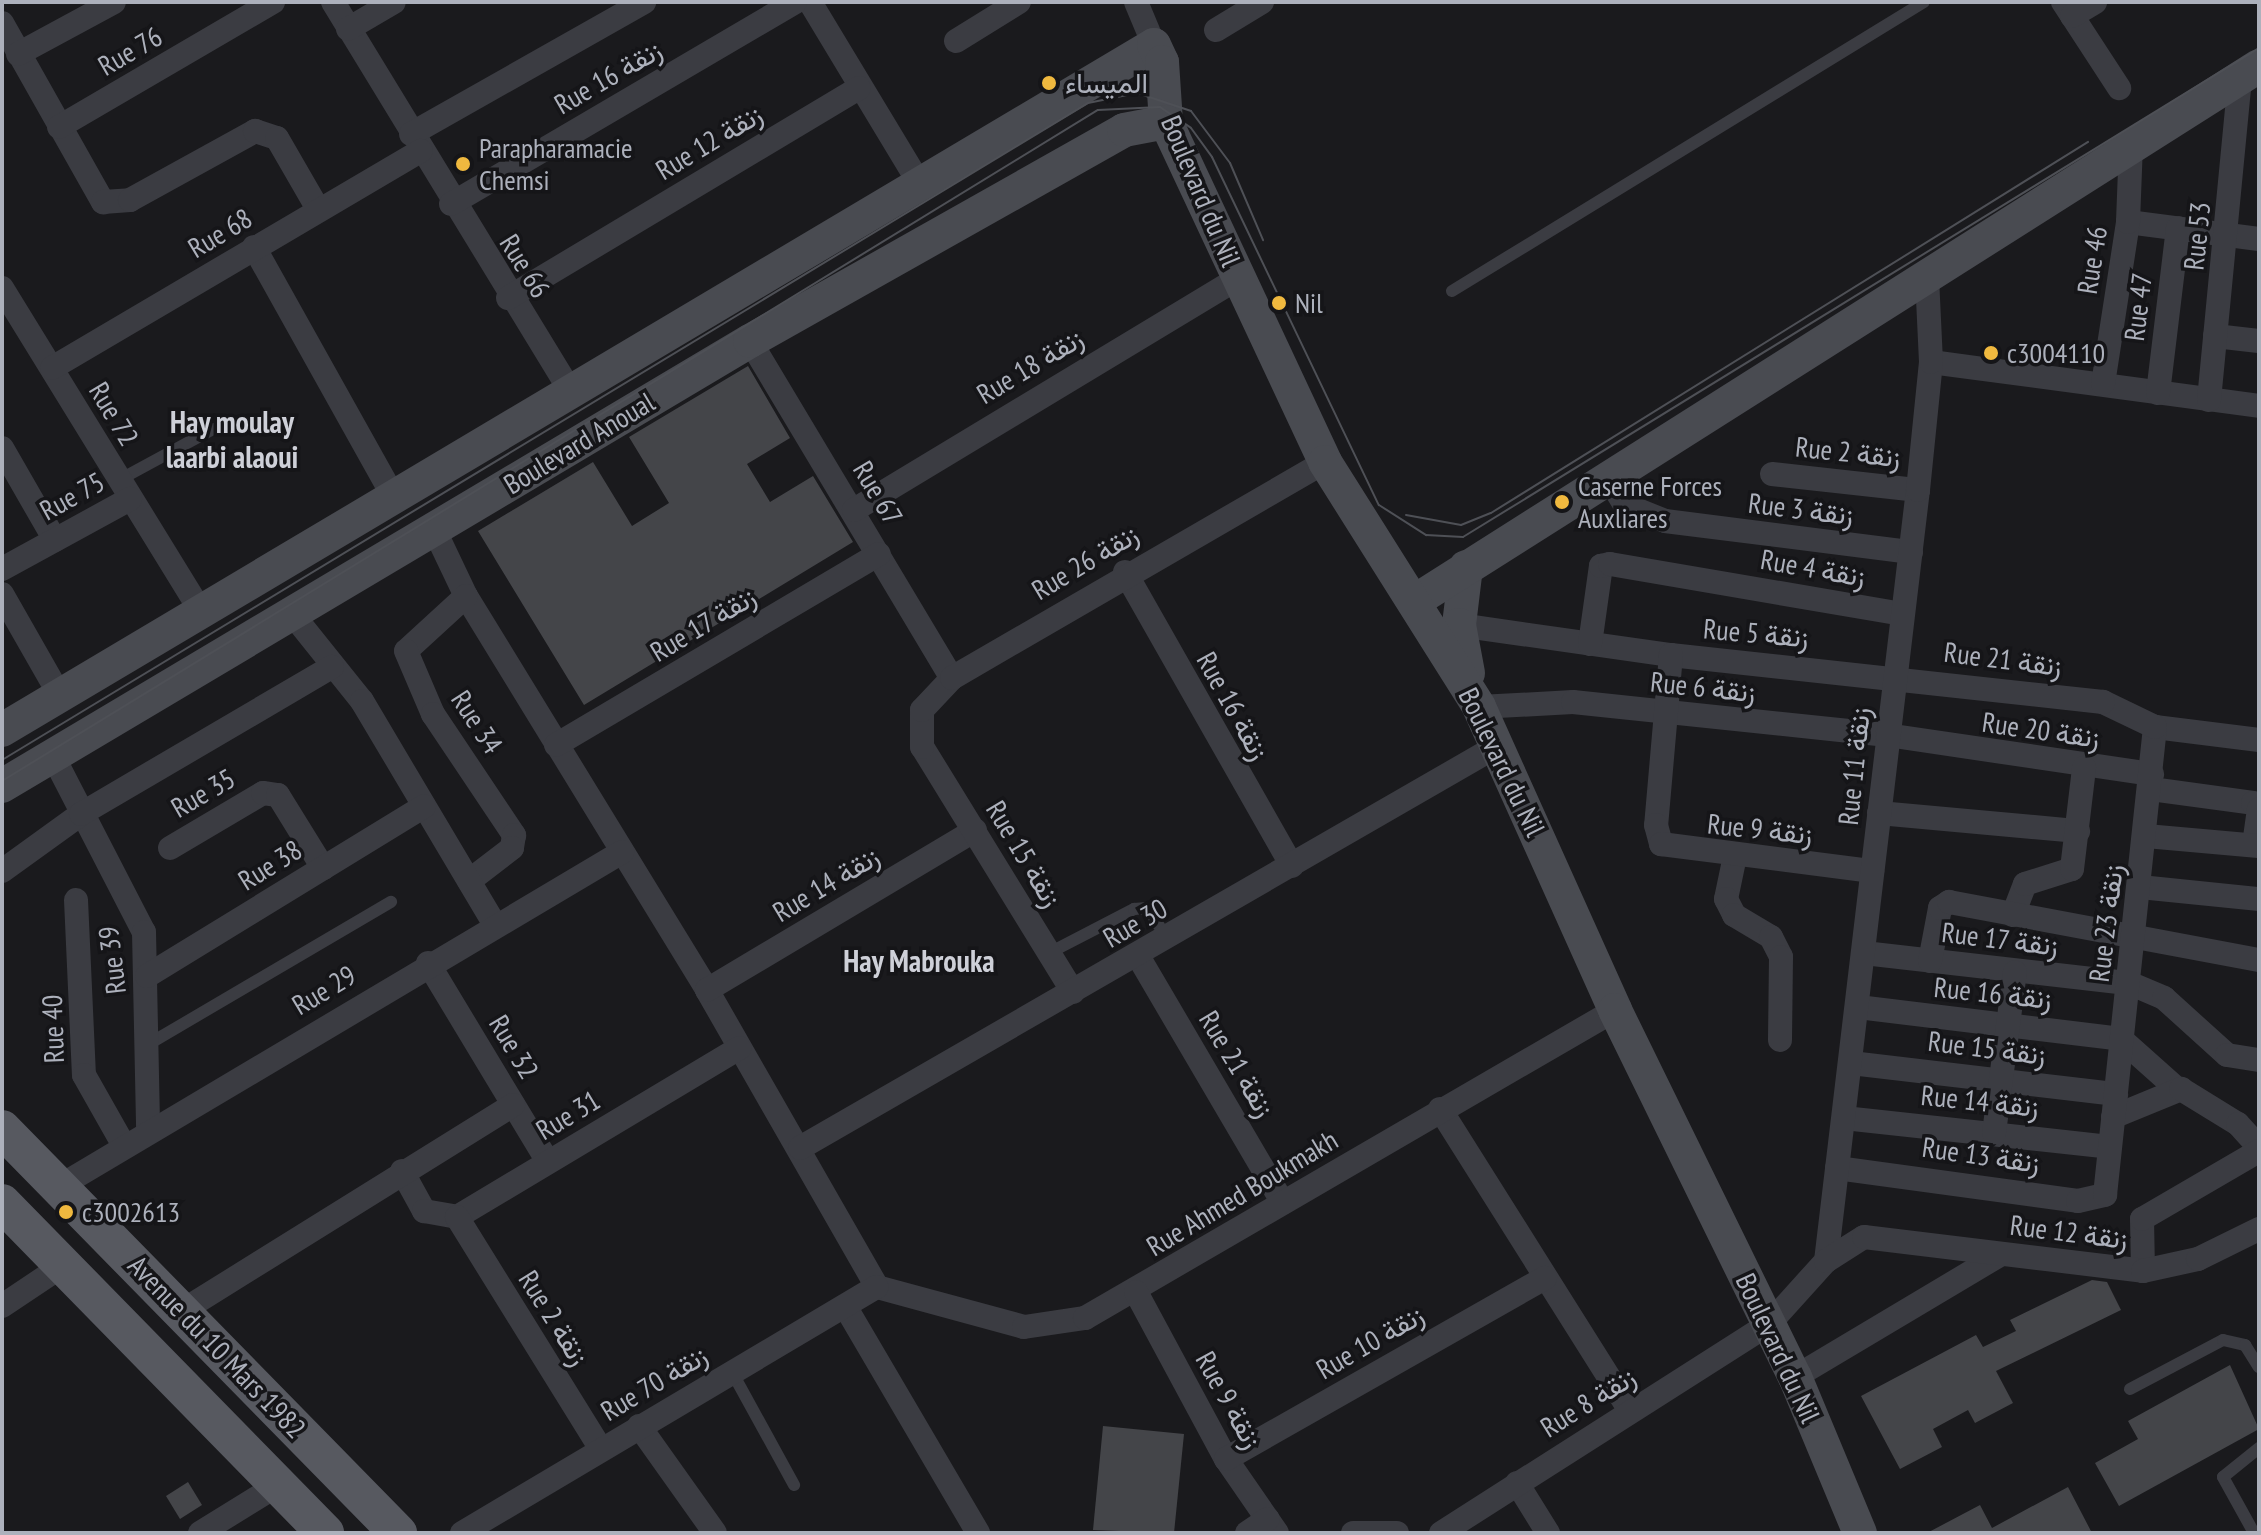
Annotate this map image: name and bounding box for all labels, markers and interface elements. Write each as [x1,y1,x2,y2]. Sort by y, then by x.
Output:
street label: Rue 76 [92,19,168,83]
street label: Rue 16 زنقة [548,33,668,121]
place label: الميساء [1065,66,1148,100]
marker: الميساء [1040,74,1058,92]
street label: Rue 12 زنقة [650,97,768,187]
street label: Boulevard du Nil [1154,110,1248,272]
place label: Parapharamacie Chemsi [479,131,633,197]
marker: Parapharamacie Chemsi [454,155,472,173]
street label: Rue 53 [2177,200,2217,272]
street label: Rue 68 [182,201,258,265]
street label: Rue 46 [2070,224,2114,296]
street label: Rue 66 [493,228,557,304]
street label: Rue 47 [2117,271,2159,343]
place label: Nil [1295,286,1323,320]
marker: Nil [1270,294,1288,312]
street label: Rue 18 زنقة [971,321,1089,411]
place label: c3004110 [2007,336,2105,370]
marker: c3004110 [1982,344,2000,362]
street label: Rue 72 [82,376,146,452]
street label: Boulevard Anoual [497,385,661,501]
district label: Hay moulay laarbi alaoui [166,404,298,474]
street label: Rue 2 زنقة [1794,430,1902,474]
street label: Rue 67 [846,455,910,531]
street label: Rue 75 [34,465,110,527]
place label: Caserne Forces Auxliares [1578,469,1722,535]
street label: Rue 3 زنقة [1746,486,1856,532]
marker: Caserne Forces Auxliares [1553,493,1571,511]
street label: Rue 26 زنقة [1026,517,1144,607]
street label: Rue 4 زنقة [1758,542,1868,594]
street label: Rue 17 زنقة [644,579,762,669]
street label: Rue 5 زنقة [1702,612,1810,654]
street label: Rue 21 زنقة [1942,635,2064,683]
street label: Rue 16 زنقة [1190,646,1276,766]
street label: Rue 6 زنقة [1649,665,1757,709]
street label: Boulevard du Nil [1452,682,1552,842]
street label: Rue 34 [444,684,510,760]
street label: Rue 11 زنقة [1831,705,1877,827]
street label: Rue 20 زنقة [1980,705,2102,755]
street label: Rue 35 [165,761,241,825]
street label: Rue 15 زنقة [979,795,1069,913]
street label: Rue 9 زنقة [1706,807,1814,851]
street label: Rue 38 [232,833,308,897]
street label: Rue 14 زنقة [767,839,885,929]
street label: Rue 23 زنقة [2082,862,2130,984]
street label: Rue 30 [1097,891,1173,955]
street label: Rue 17 زنقة [1939,915,2061,963]
street label: Rue 39 [91,924,133,996]
district label: Hay Mabrouka [843,943,995,979]
street label: Rue 29 [286,958,362,1022]
street label: Rue 16 زنقة [1932,970,2054,1016]
street label: Rue 40 [35,994,71,1064]
street label: Rue 21 زنقة [1192,1005,1282,1123]
street label: Rue 32 [482,1009,546,1085]
street label: Rue 15 زنقة [1926,1024,2048,1072]
street label: Rue 14 زنقة [1919,1078,2041,1124]
street label: Rue 31 [530,1083,606,1147]
street label: Rue Ahmed Boukmakh [1140,1123,1344,1263]
street label: Rue 13 زنقة [1920,1130,2042,1180]
place label: c3002613 [82,1195,180,1229]
marker: c3002613 [57,1203,75,1221]
street label: Rue 12 زنقة [2008,1208,2130,1256]
street label: Avenue du 10 Mars 1982 [121,1249,313,1445]
street label: Rue 2 زنقة [512,1264,596,1372]
street label: Boulevard du Nil [1729,1268,1827,1428]
street label: Rue 10 زنقة [1310,1298,1430,1386]
street label: Rue 70 زنقة [595,1338,713,1428]
street label: Rue 9 زنقة [1189,1346,1269,1454]
street label: Rue 8 زنقة [1534,1360,1642,1444]

